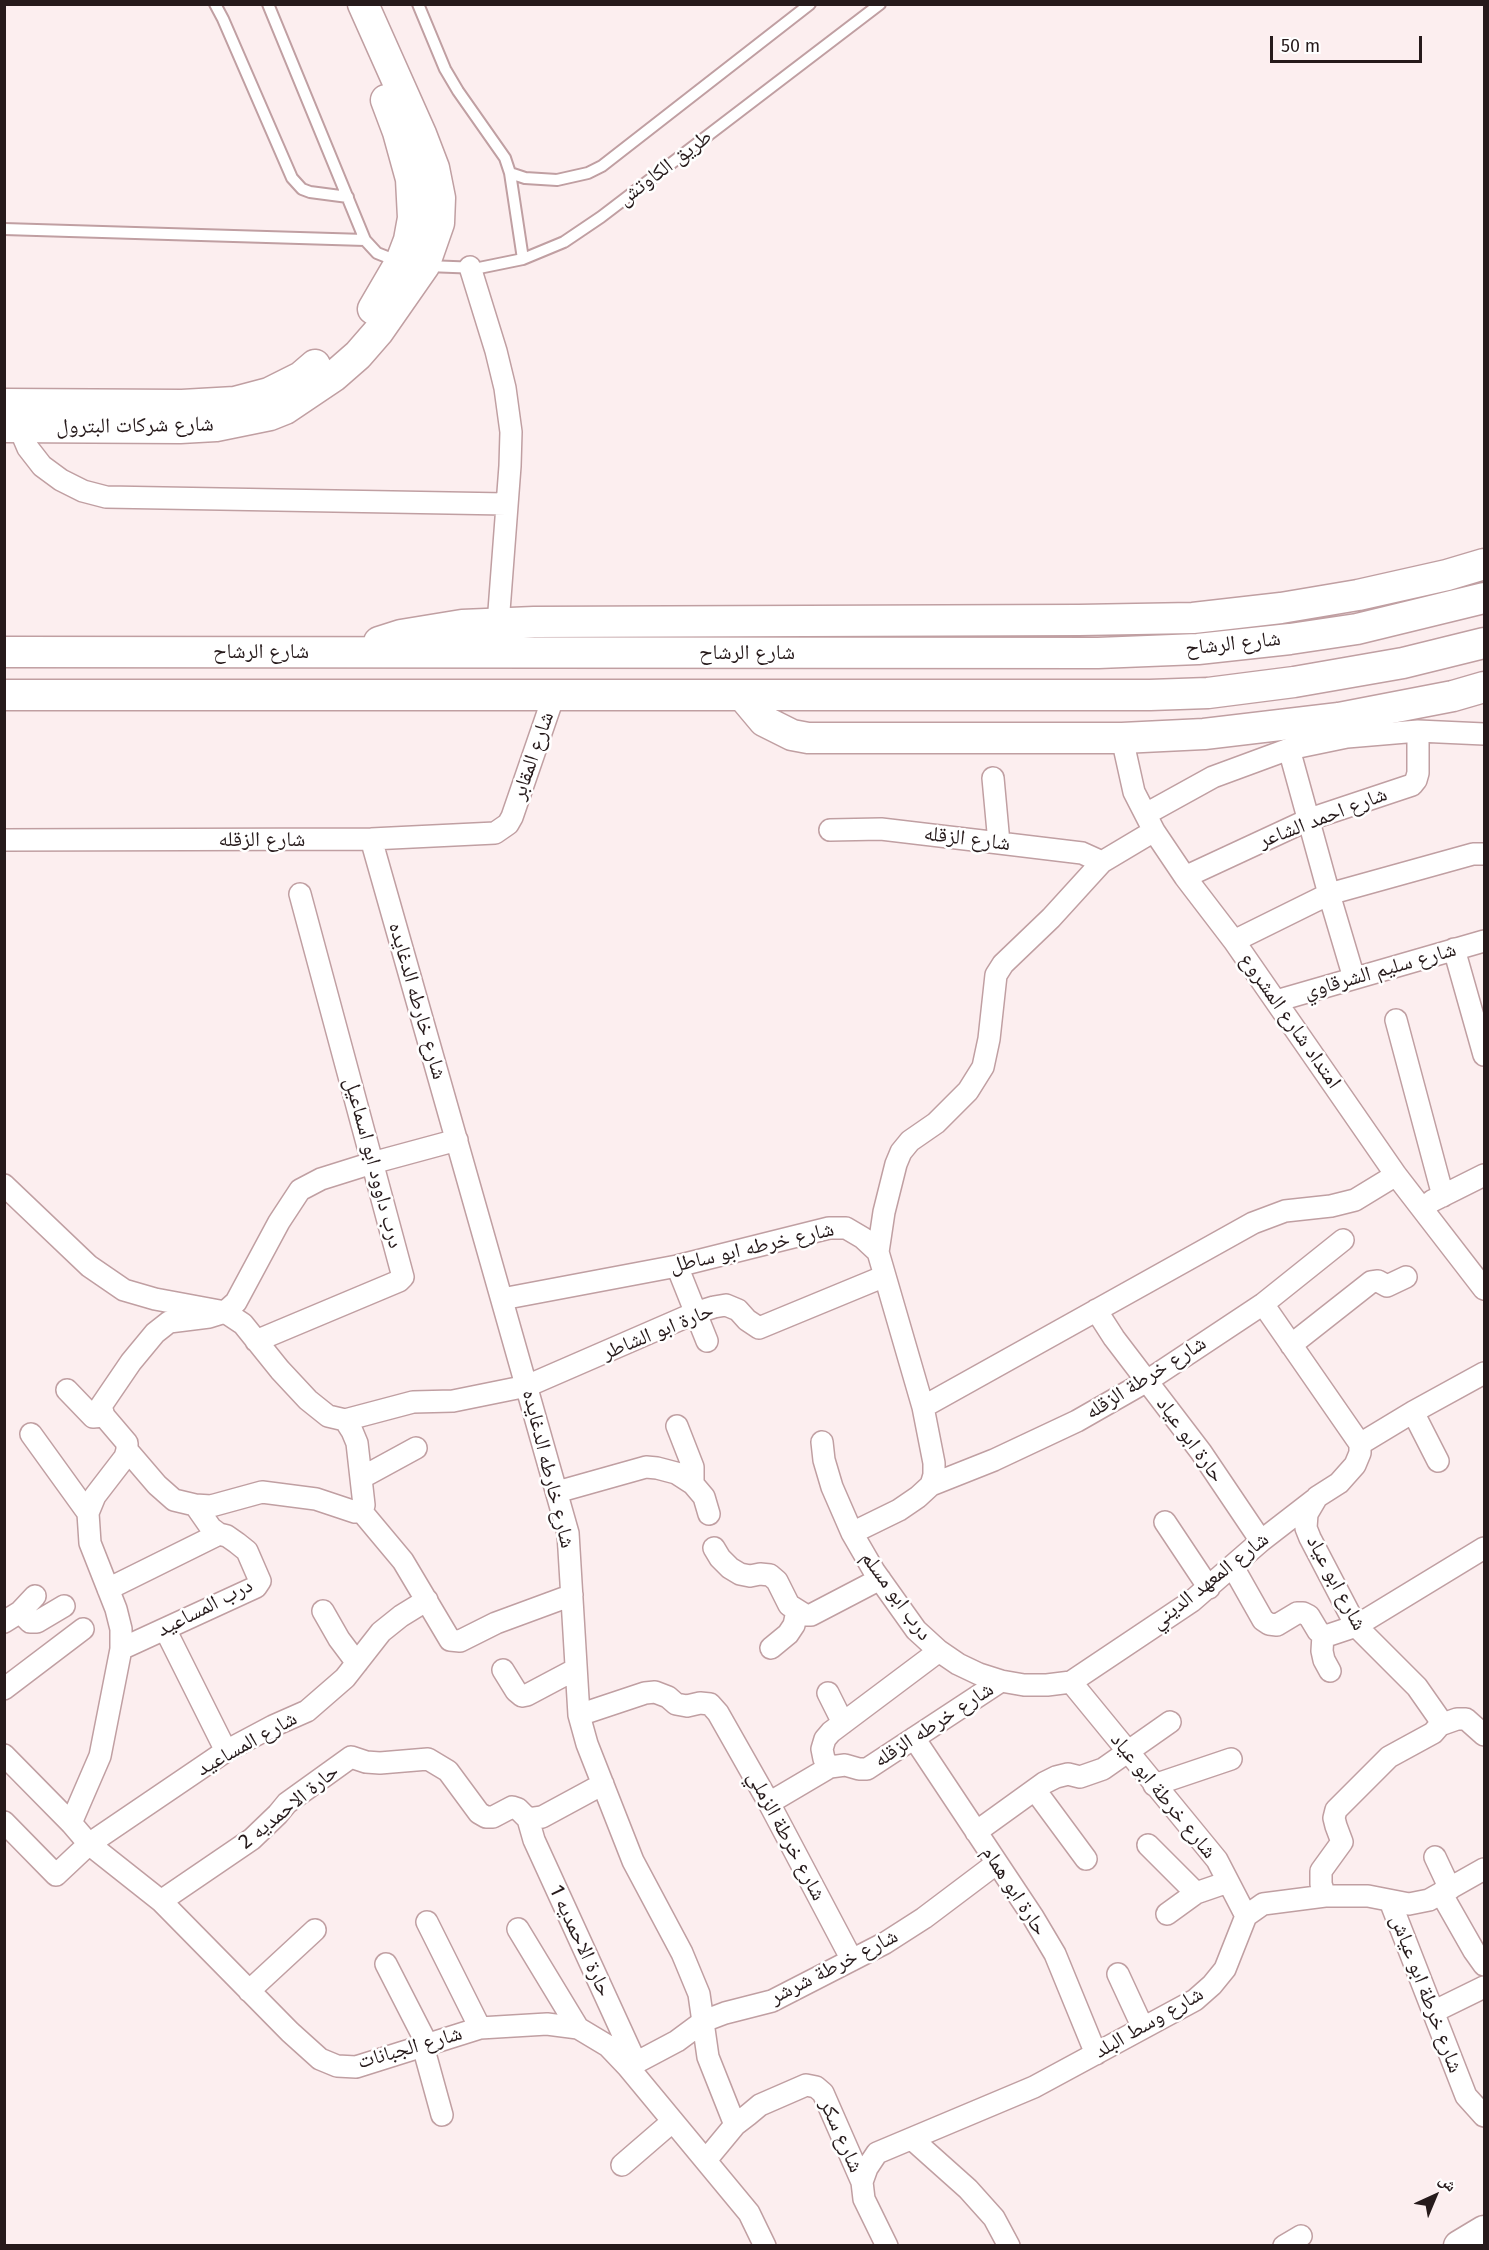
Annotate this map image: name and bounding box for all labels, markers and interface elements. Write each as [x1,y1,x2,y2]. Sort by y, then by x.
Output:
scale bar [1273,24,1424,62]
text: 50 m [1281,35,1320,57]
street label: طريق الكاوتش [613,124,717,212]
street label: شارع شركات البترول [56,412,214,440]
street label: شارع الرشاح [1184,626,1282,662]
street label: شارع الرشاح [213,639,309,665]
street label: شارع الرشاح [699,640,795,666]
street label: شارع المقابر [506,709,560,803]
street label: شارع احمد الشاعر [1255,782,1391,854]
street label: شارع الزقله [922,821,1012,857]
street label: شارع الزقله [219,827,305,853]
street label: شارع خارطه الدغايده [383,920,451,1082]
street label: شارع سليم الشرقاوي [1301,937,1459,1005]
street label: امتداد شارع المشروع [1234,948,1346,1094]
street label: درب داوود ابو اسماعيل [338,1075,408,1251]
street label: شارع خرطه ابو ساطل [667,1217,837,1279]
street label: حارة ابو الشاطر [599,1298,717,1366]
street label: شارع خرطة الزقله [1081,1331,1211,1425]
street label: شارع خارطه الدغايده [516,1387,580,1551]
street label: حارة ابو عياد [1151,1392,1229,1488]
street label: شارع المعهد الديني [1146,1527,1274,1635]
street label: شارع ابو عياد [1301,1531,1371,1635]
street label: درب ابو مسلم [855,1546,937,1646]
street label: درب المساعيد [153,1573,257,1643]
street label: شارع خرطه الزقله [869,1677,999,1773]
street label: شارع المساعيد [192,1706,302,1782]
street label: شارع خرطة ابو عياد [1105,1728,1221,1864]
street label: حارة الاحمديه 2 [234,1759,344,1855]
street label: شارع خرطة الزملي [741,1767,831,1905]
street label: حارة ابو همام [976,1841,1052,1941]
street label: حارة الاحمديه 1 [543,1881,617,2001]
street label: شارع خرطة ابو عياش [1384,1911,1468,2077]
street label: شارع خرطة شرشر [766,1924,902,2010]
street label: شارع وسط البلد [1090,1982,1208,2064]
street label: شارع الجبانات [355,2021,465,2075]
street label: شارع سكر [814,2096,868,2176]
north arrow [1405,2166,1465,2226]
text: ش [1435,2170,1461,2195]

